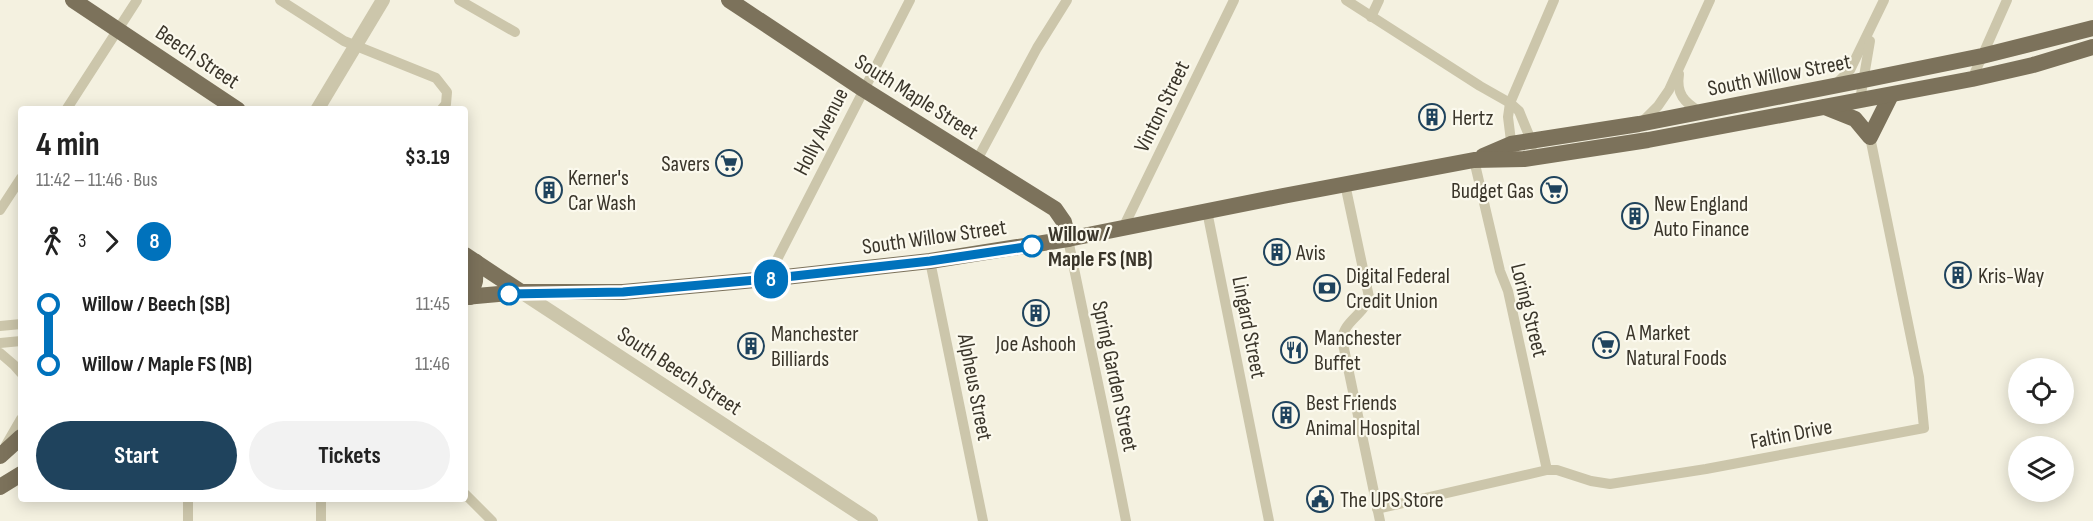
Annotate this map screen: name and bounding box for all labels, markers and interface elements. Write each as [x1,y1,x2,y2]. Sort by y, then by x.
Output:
street label: Beech Street [150,19,245,95]
street label: South Maple Street [849,48,983,146]
street label: South Willow Street [1705,48,1853,103]
street label: Vinton Street [1129,56,1196,157]
street label: Holly Avenue [788,84,855,180]
building icon: Hertz [1417,102,1447,132]
place label: Hertz [1452,105,1493,132]
text: 4 min [36,125,100,165]
text: $3.19 [405,144,450,171]
supermarket icon: Savers [714,148,744,178]
place label: Savers [661,151,710,178]
place label: Kerner's Car Wash [568,165,636,217]
text: 11:42 – 11:46 · Bus [36,168,158,192]
building icon: Kerner's Car Wash [534,175,564,205]
supermarket icon: Budget Gas [1539,175,1569,205]
place label: Budget Gas [1451,178,1534,205]
place label: New England Auto Finance [1653,191,1749,243]
building icon: New England Auto Finance [1620,201,1650,231]
street label: South Willow Street [860,214,1008,261]
place label: Willow / Maple FS (NB) [1048,221,1153,273]
icon: walk [36,225,69,258]
icon: forward [95,225,128,258]
text: 3 [78,229,86,253]
text: 8 [149,229,159,254]
marker: Willow / Maple FS (NB) [1021,235,1043,257]
building icon: Avis [1262,237,1292,267]
place label: Avis [1295,240,1326,267]
line badge: 8 [752,260,790,298]
building icon: Kris-Way [1943,260,1973,290]
street label: Loring Street [1504,261,1553,360]
place label: Digital Federal Credit Union [1346,263,1450,315]
place label: Kris-Way [1978,263,2045,290]
text: 8 [766,267,776,292]
bank icon: Digital Federal Credit Union [1312,273,1342,303]
street label: Lingard Street [1225,274,1272,381]
unlabelled marker [498,283,520,305]
text: Willow / Beech (SB) [82,291,230,318]
text: 11:45 [416,292,450,316]
building icon: Joe Ashooh [1021,298,1051,328]
street label: Spring Garden Street [1085,299,1144,454]
place label: A Market Natural Foods [1625,320,1727,372]
street label: South Beech Street [612,321,747,422]
place label: Manchester Billiards [771,321,859,373]
place label: Manchester Buffet [1314,325,1402,377]
supermarket icon: A Market Natural Foods [1591,330,1621,360]
building icon: Manchester Billiards [736,331,766,361]
street label: Alpheus Street [951,331,998,443]
place label: Joe Ashooh [995,331,1076,358]
restaurant icon: Manchester Buffet [1279,335,1309,365]
text: Willow / Maple FS (NB) [82,351,252,378]
text: 11:46 [415,352,450,376]
map controls [2008,358,2074,502]
button: locate [2008,358,2074,424]
place label: Best Friends Animal Hospital [1305,390,1420,442]
building icon: Best Friends Animal Hospital [1271,400,1301,430]
street label: Faltin Drive [1748,413,1834,456]
button: Start [36,421,237,490]
button: Tickets [249,421,450,490]
button: layers [2008,436,2074,502]
public building icon: The UPS Store [1305,484,1335,514]
place label: The UPS Store [1340,487,1444,514]

